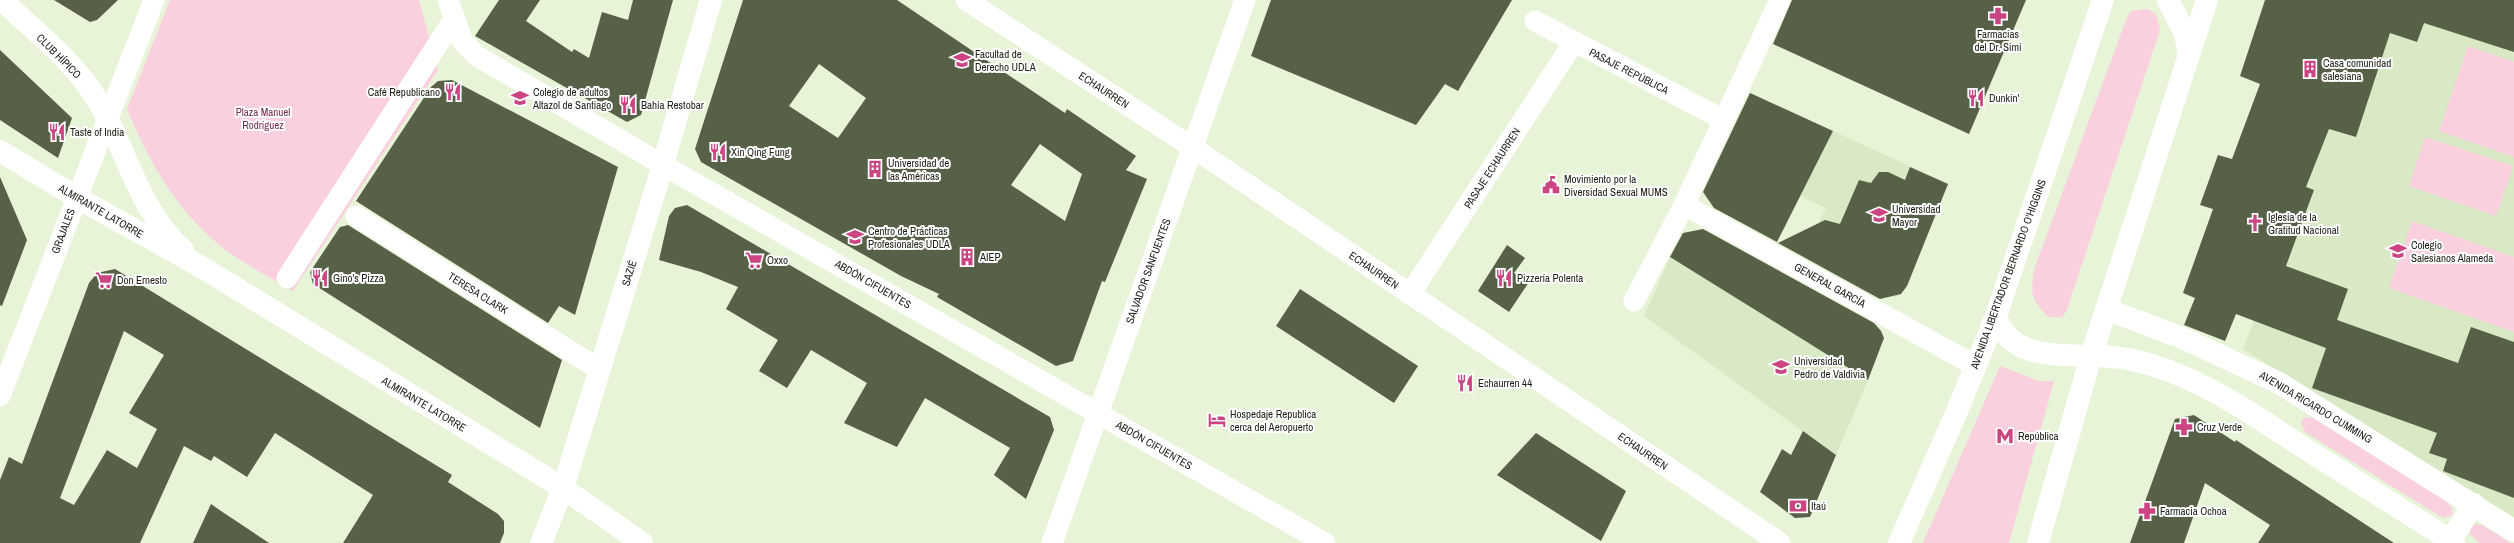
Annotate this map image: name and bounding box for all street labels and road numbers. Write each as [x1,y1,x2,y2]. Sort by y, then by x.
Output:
street label: CLUB HÍPICO [34,31,84,81]
street label: PASAJE REPÚBLICA [1587,45,1672,98]
street label: ECHAURREN [1076,69,1132,111]
street label: PASAJE ECHAURREN [1461,125,1523,211]
street label: AVENIDA LIBERTADOR BERNARDO O'HIGGINS [1967,177,2049,372]
street label: ALMIRANTE LATORRE [55,180,146,241]
street label: GRAJALES [48,206,78,256]
street label: SALVADOR SANFUENTES [1122,216,1174,326]
street label: ECHAURREN [1346,248,1402,292]
street label: ABDÓN CIFUENTES [832,256,914,311]
street label: SAZIÉ [618,258,640,288]
street label: GENERAL GARCÍA [1792,260,1869,311]
street label: TERESA CLARK [445,269,511,317]
street label: AVENIDA RICARDO CUMMING [2256,367,2375,446]
street label: ALMIRANTE LATORRE [378,373,469,435]
street label: ABDÓN CIFUENTES [1113,417,1195,472]
street label: ECHAURREN [1615,429,1671,473]

